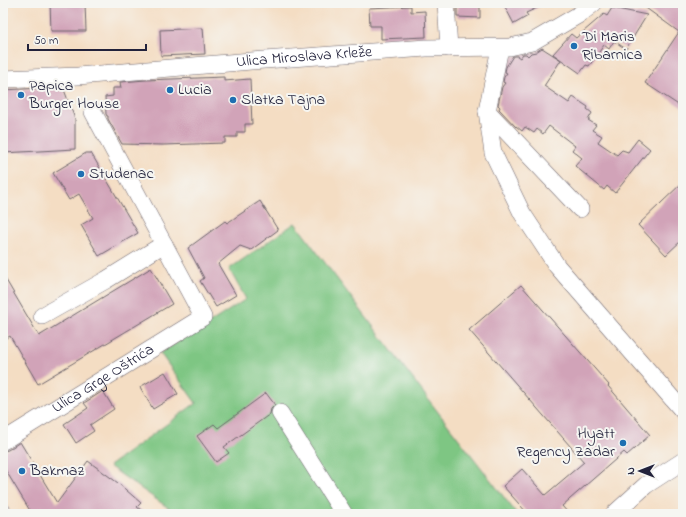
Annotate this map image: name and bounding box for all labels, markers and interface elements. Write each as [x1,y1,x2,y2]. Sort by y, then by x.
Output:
place label: Di Maris Ribarnica [581,25,642,67]
scale bar [28,26,146,52]
text: 50 m [34,32,58,50]
street label: Ulica Miroslava Krleže [235,40,374,74]
marker: Di Maris Ribarnica [569,41,579,51]
place label: Papica Burger House [28,74,120,116]
place label: Lucia [178,78,212,102]
marker: Lucia [165,85,175,95]
place label: Slatka Tajna [241,88,325,112]
marker: Papica Burger House [16,90,26,100]
marker: Slatka Tajna [228,95,238,105]
place label: Studenac [89,162,154,186]
marker: Studenac [76,169,86,179]
street label: Ulica Grge Oštrića [47,338,159,420]
place label: Hyatt Regency Zadar [516,422,616,464]
marker: Hyatt Regency Zadar [618,438,628,448]
north arrow [620,451,660,491]
place label: Bakmaz [29,459,84,483]
marker: Bakmaz [17,466,27,476]
text: N [623,467,639,475]

